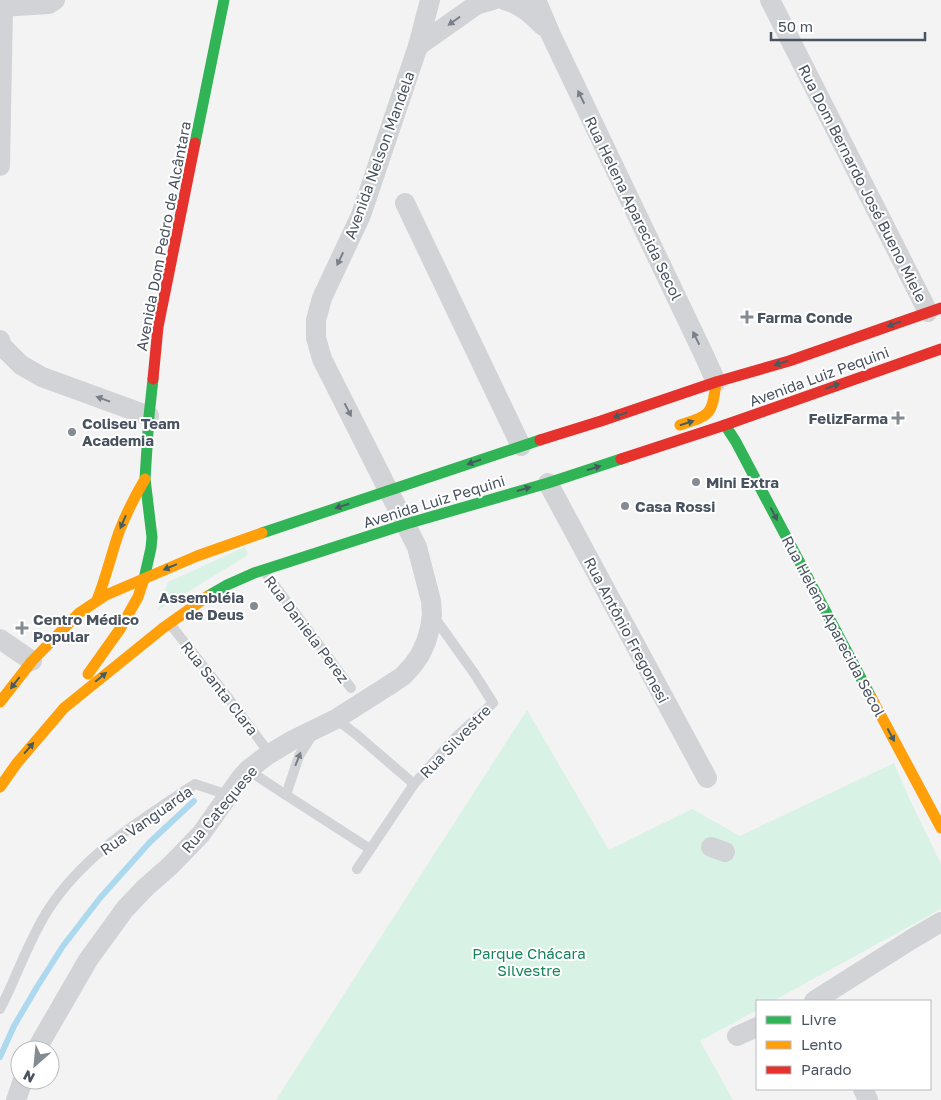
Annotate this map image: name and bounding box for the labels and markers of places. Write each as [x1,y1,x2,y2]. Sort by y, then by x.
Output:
place label: Farma Conde [757,308,853,326]
marker: Farma Conde [741,311,753,323]
place label: FelizFarma [809,409,888,427]
marker: FelizFarma [892,412,904,424]
place label: Coliseu Team Academia [82,414,180,449]
marker: Coliseu Team Academia [66,426,78,438]
place label: Mini Extra [706,473,779,491]
marker: Mini Extra [690,476,702,488]
place label: Casa Rossi [635,497,715,515]
marker: Casa Rossi [619,500,631,512]
place label: Assembléia de Deus [159,588,244,623]
marker: Assembléia de Deus [248,600,260,612]
place label: Centro Médico Popular [33,610,139,645]
marker: Centro Médico Popular [15,621,29,635]

